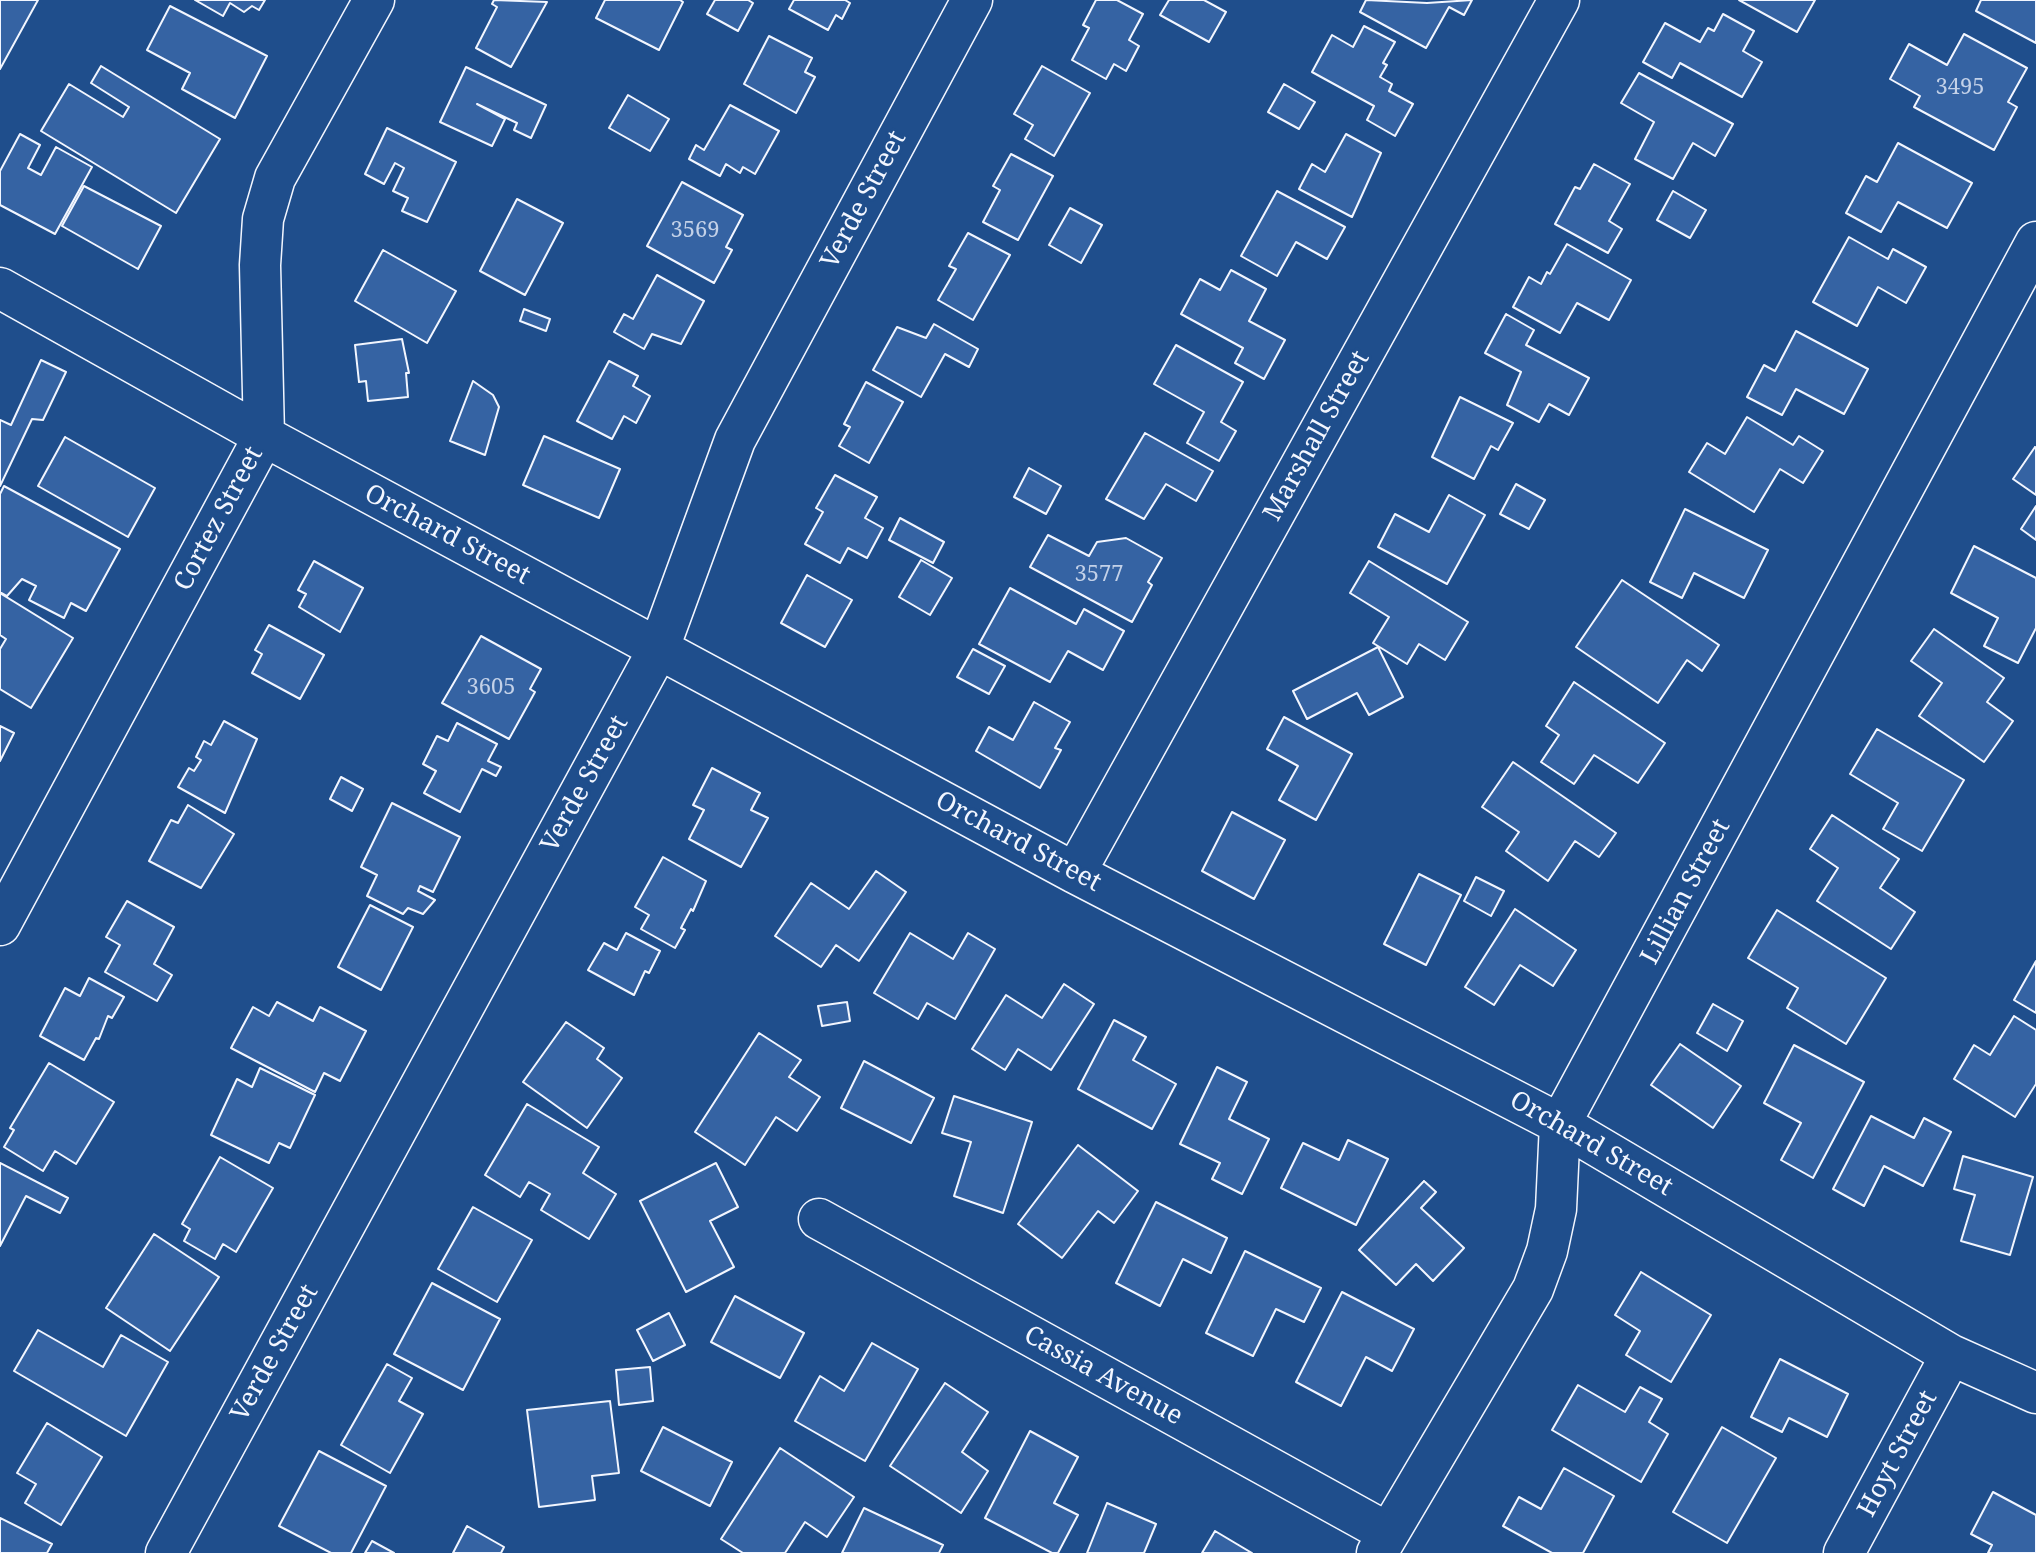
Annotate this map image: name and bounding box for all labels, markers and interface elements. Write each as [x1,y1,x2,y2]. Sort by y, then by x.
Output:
house number: 3495 [1935,75,1985,101]
street label: Verde Street [815,126,913,274]
house number: 3569 [670,218,720,244]
street label: Marshall Street [1257,346,1377,526]
street label: Cortez Street [168,442,270,596]
street label: Orchard Street [359,478,535,592]
house number: 3577 [1074,562,1124,588]
house number: 3605 [466,675,516,701]
street label: Verde Street [535,710,635,858]
street label: Orchard Street [930,785,1106,899]
street label: Lillian Street [1635,814,1737,970]
street label: Orchard Street [1504,1085,1678,1203]
street label: Verde Street [225,1279,325,1427]
street label: Cassia Avenue [1018,1320,1188,1432]
street label: Hoyt Street [1852,1386,1944,1522]

